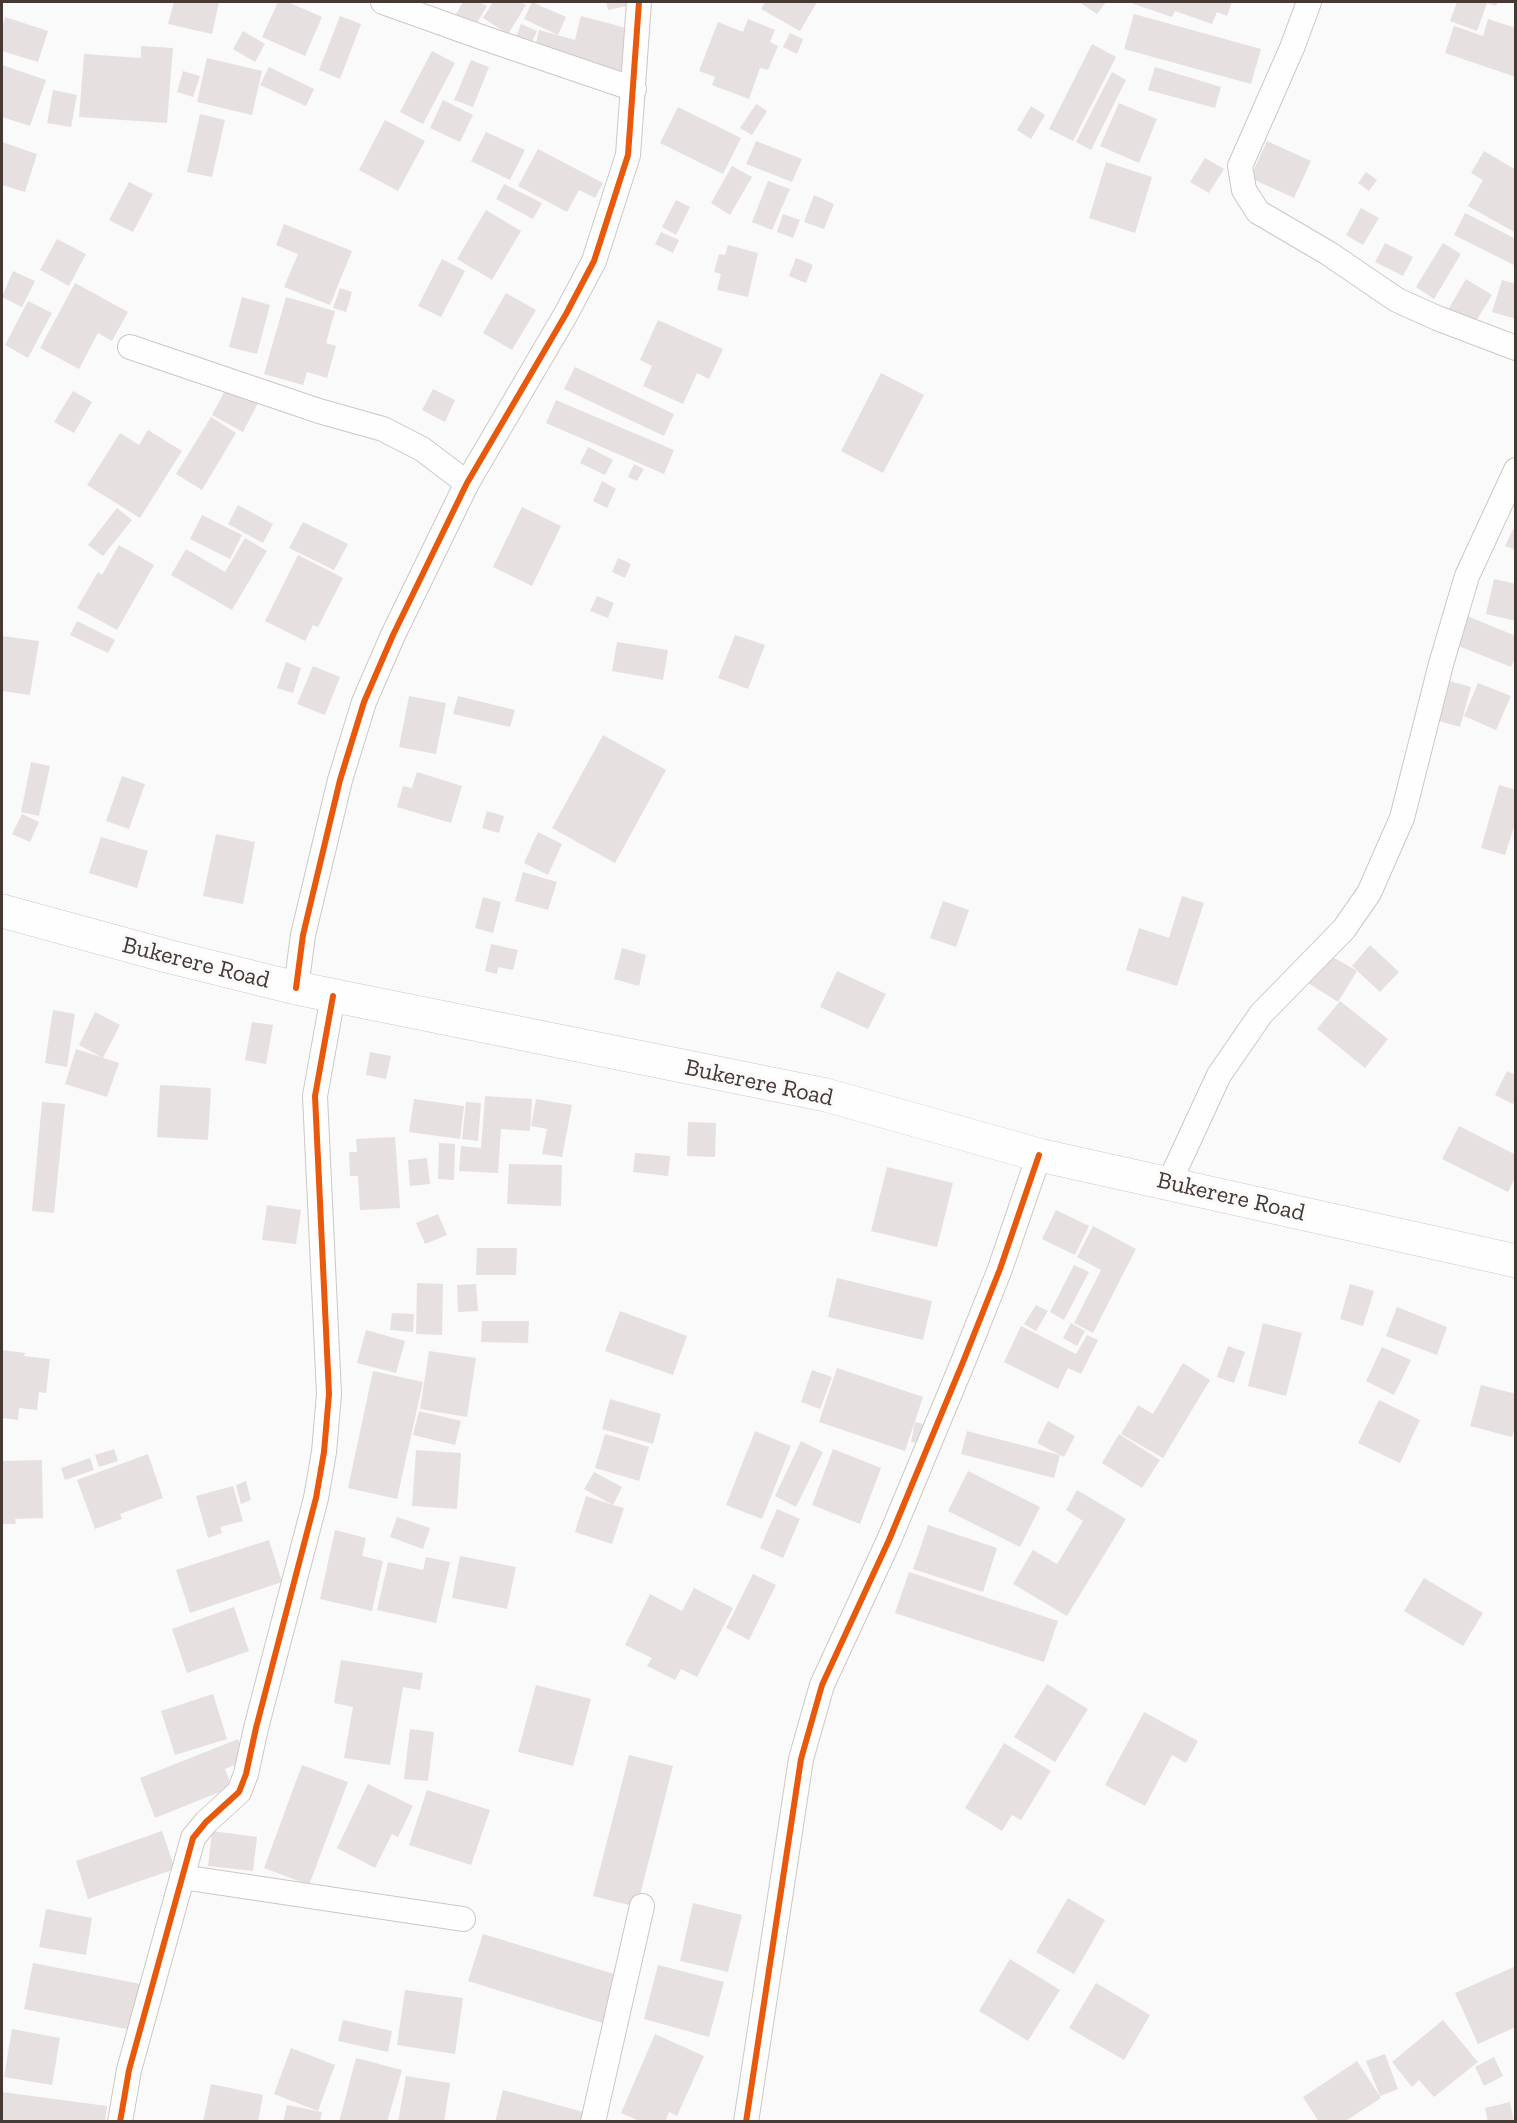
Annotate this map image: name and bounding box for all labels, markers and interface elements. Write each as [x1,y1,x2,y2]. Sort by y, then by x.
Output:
street label: Bukerere Road [119,931,273,995]
street label: Bukerere Road [682,1053,836,1113]
street label: Bukerere Road [1154,1166,1308,1228]

